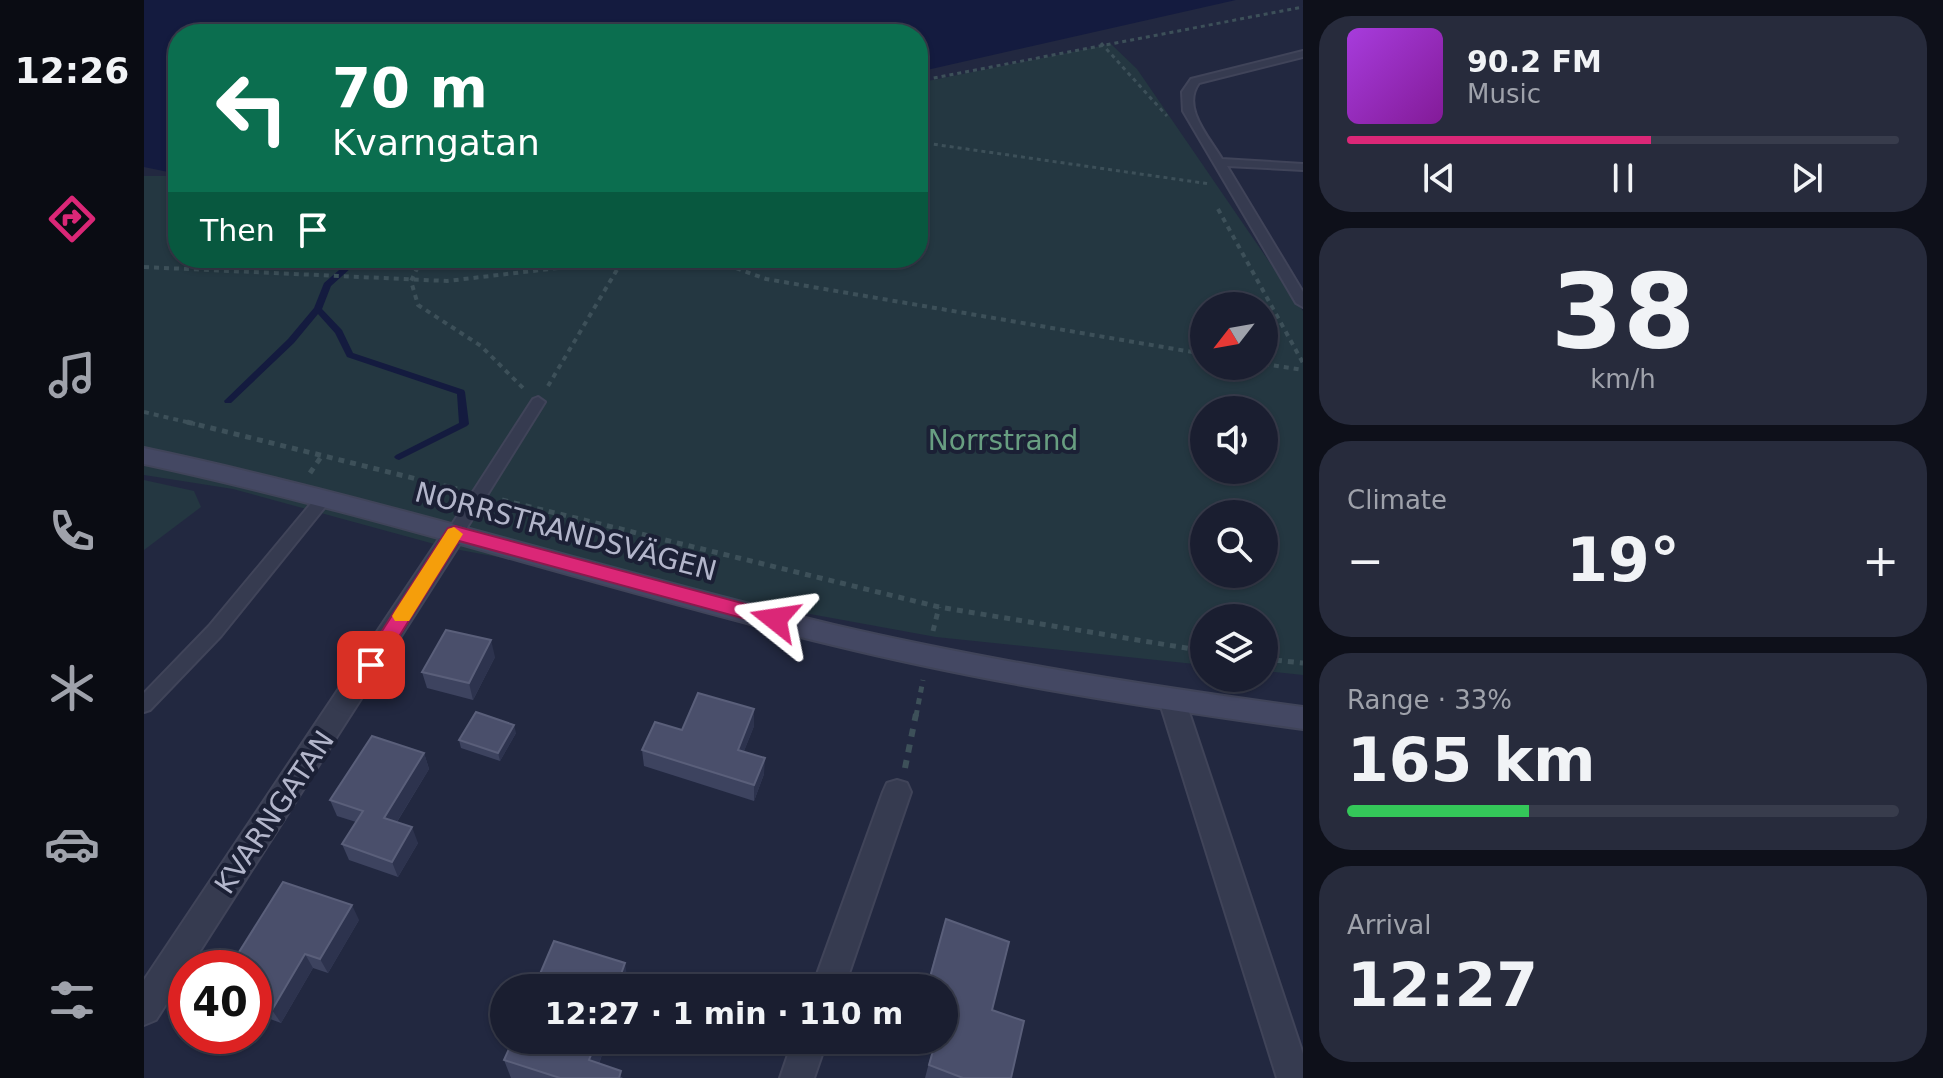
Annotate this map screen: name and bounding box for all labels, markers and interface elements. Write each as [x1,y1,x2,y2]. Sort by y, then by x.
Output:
text: 90.2 FM [1467,44,1602,79]
text: 12:26 [15,50,129,91]
text: 70 m [332,55,488,120]
icon: left [200,56,304,160]
text: Music [1467,79,1541,109]
text: Kvarngatan [332,122,540,163]
icon: previous [1417,156,1461,200]
icon: pause [1601,156,1645,200]
icon: next [1785,156,1829,200]
icon: directions [44,191,100,247]
icon: arrive [291,208,335,252]
text: Then [200,213,275,248]
text: 38 [1551,251,1695,373]
north arrow [1190,292,1278,380]
map controls [1190,292,1278,692]
icon: music [44,347,100,403]
text: km/h [1590,364,1656,394]
button: sound [1190,396,1278,484]
park label: Norrstrand [928,424,1078,457]
street label: NORRSTRANDSVÄGEN [411,475,720,588]
text: Climate [1347,485,1447,515]
button: search [1190,500,1278,588]
icon: phone [44,503,100,559]
text: 19° [1566,525,1680,595]
text: − [1347,535,1384,586]
text: + [1862,535,1899,586]
position arrow [733,577,817,661]
button: layers [1190,604,1278,692]
pin [337,631,405,699]
icon: arrive [349,643,393,687]
icon: climate [44,660,100,716]
text: Range · 33% [1347,685,1512,715]
street label: KVARNGATAN [208,725,341,900]
text: 165 km [1347,725,1596,795]
icon: car [44,816,100,872]
text: Arrival [1347,910,1431,940]
speed limit sign: 40 [168,950,272,1054]
text: 12:27 [1347,950,1538,1020]
icon: filters [44,972,100,1028]
text: 12:27 · 1 min · 110 m [545,996,903,1031]

